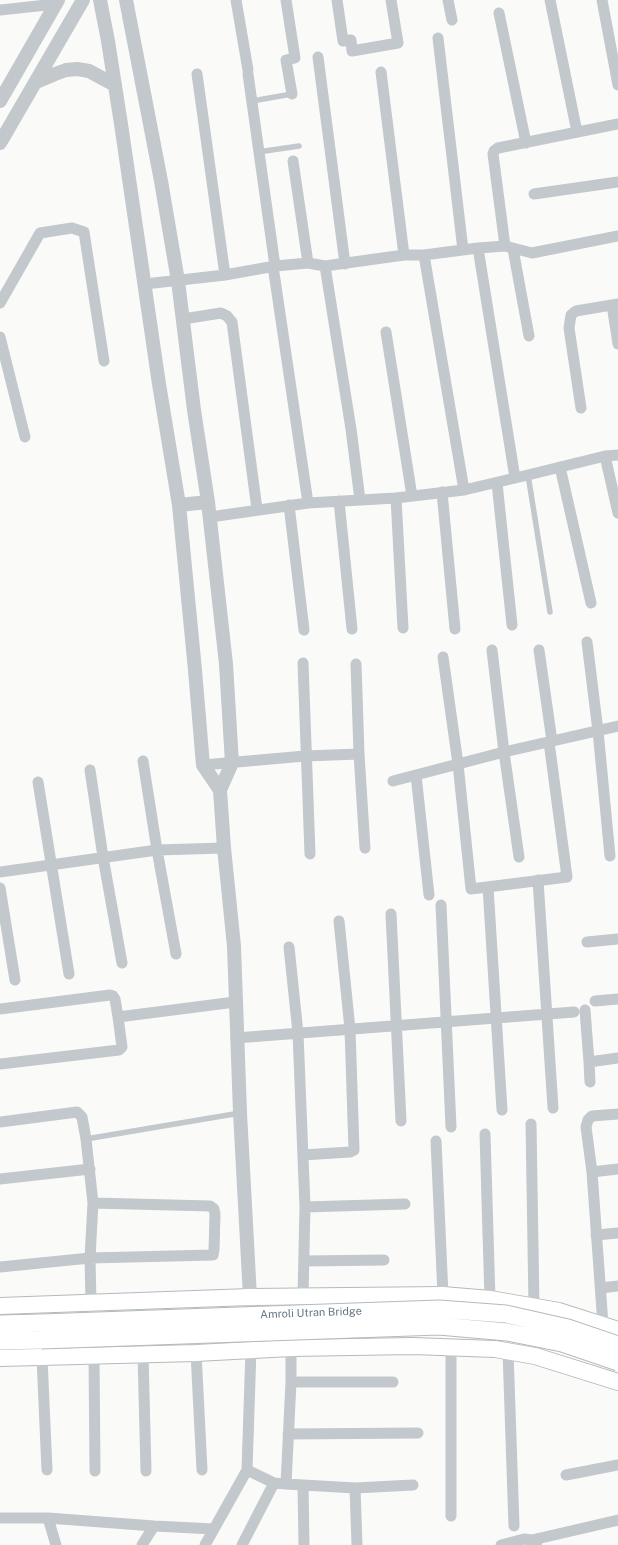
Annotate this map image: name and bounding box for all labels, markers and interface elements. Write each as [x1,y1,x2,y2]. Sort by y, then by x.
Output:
street label: Amroli Utran Bridge [260,1305,362,1321]

